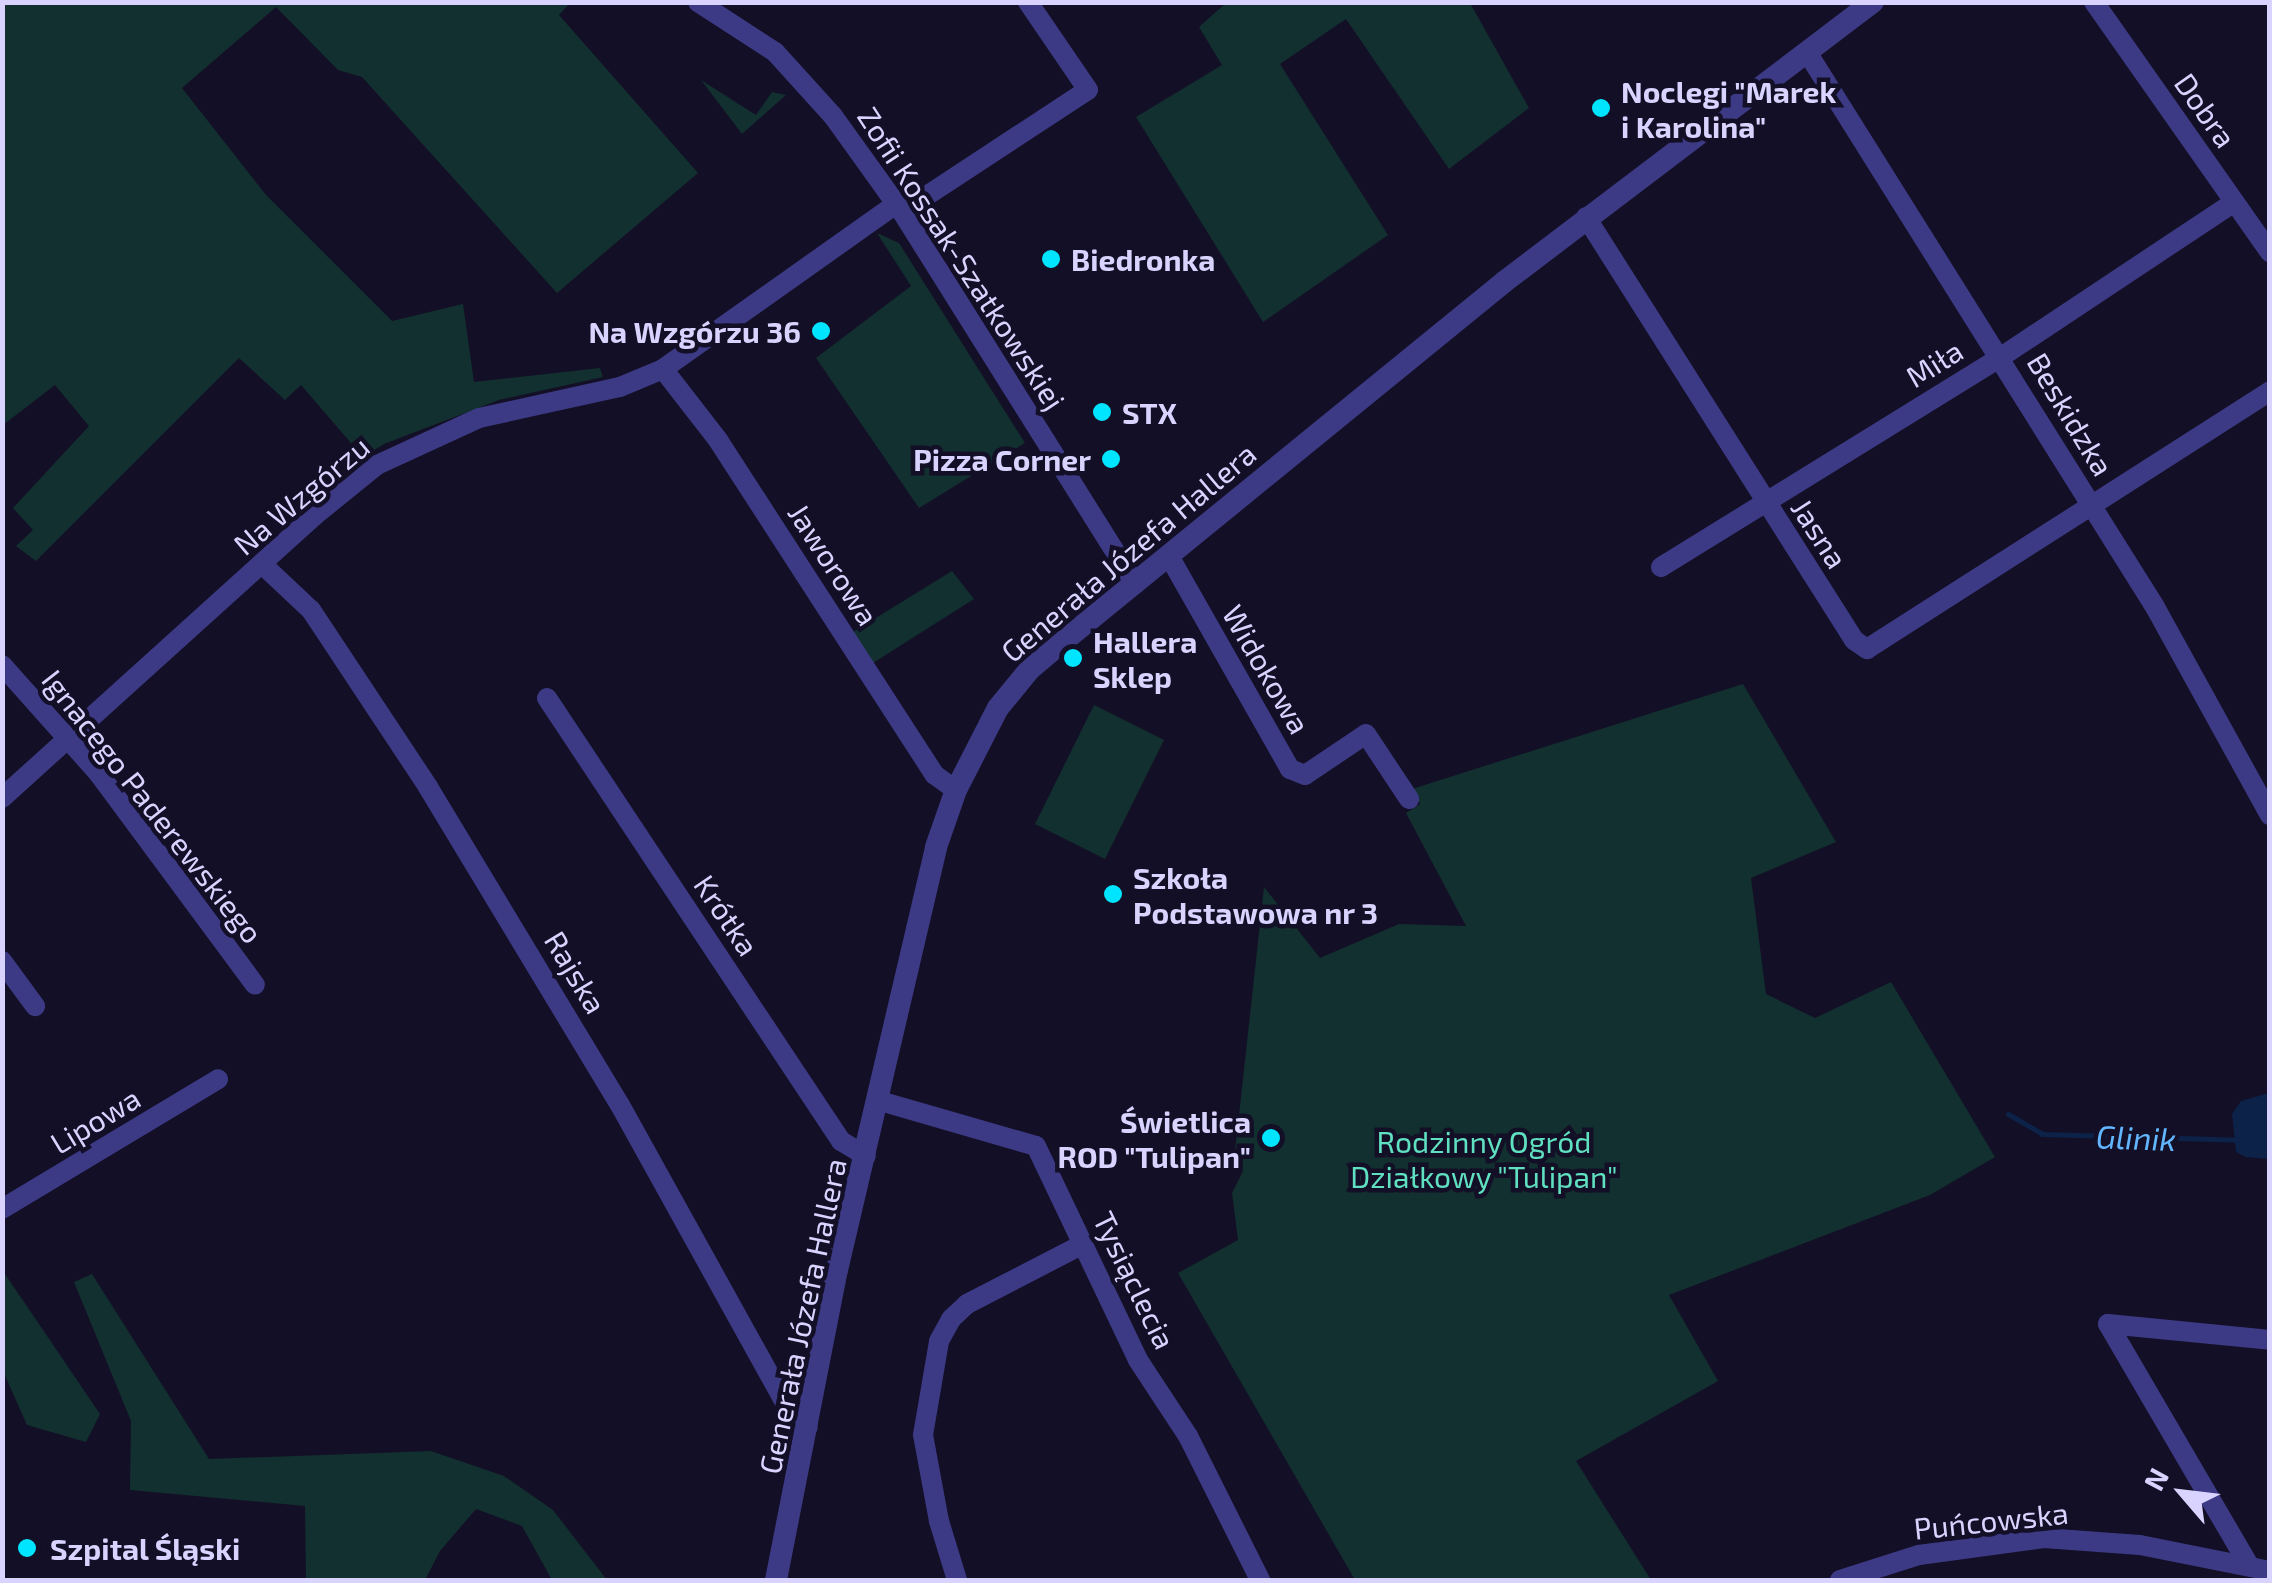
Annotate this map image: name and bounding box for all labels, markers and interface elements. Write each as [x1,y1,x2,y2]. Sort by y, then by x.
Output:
street label: Dobra [2168,66,2244,154]
place label: Noclegi "Marek i Karolina" [1621,73,1837,144]
marker: Noclegi "Marek i Karolina" [1590,97,1612,119]
street label: Zofii Kossak-Szatkowskiej [851,100,1073,416]
place label: Biedronka [1071,241,1215,277]
marker: Biedronka [1040,248,1062,270]
place label: Na Wzgórzu 36 [588,313,801,349]
marker: Na Wzgórzu 36 [810,320,832,342]
street label: Miła [1899,332,1969,394]
street label: Beskidzka [2020,346,2122,482]
place label: STX [1122,394,1177,430]
marker: STX [1091,401,1113,423]
street label: Na Wzgórzu [226,428,376,562]
street label: Generała Józefa Hallera [993,435,1263,669]
place label: Pizza Corner [913,441,1091,477]
marker: Pizza Corner [1100,448,1122,470]
street label: Jasna [1784,491,1856,575]
street label: Jaworowa [781,496,887,632]
street label: Widokowa [1216,598,1318,740]
place label: Hallera Sklep [1093,623,1197,694]
marker: Hallera Sklep [1062,647,1084,669]
street label: Ignacego Paderewskiego [35,662,271,950]
place label: Szkoła Podstawowa nr 3 [1133,859,1379,930]
street label: Krótka [687,868,767,962]
marker: Szkoła Podstawowa nr 3 [1102,883,1124,905]
street label: Rajska [538,924,614,1020]
street label: Lipowa [44,1079,146,1161]
place label: Świetlica ROD "Tulipan" [1057,1103,1251,1174]
water label: Glinik [2095,1116,2177,1158]
park label: Rodzinny Ogród Działkowy "Tulipan" [1350,1123,1618,1194]
marker: Świetlica ROD "Tulipan" [1260,1127,1282,1149]
street label: Generała Józefa Hallera [751,1155,853,1477]
street label: Tysiąclecia [1086,1205,1184,1355]
north arrow [2132,1443,2232,1543]
text: N [2136,1462,2175,1496]
street label: Puńcowska [1912,1494,2070,1546]
place label: Szpital Śląski [50,1530,241,1566]
marker: Szpital Śląski [14,1535,40,1561]

